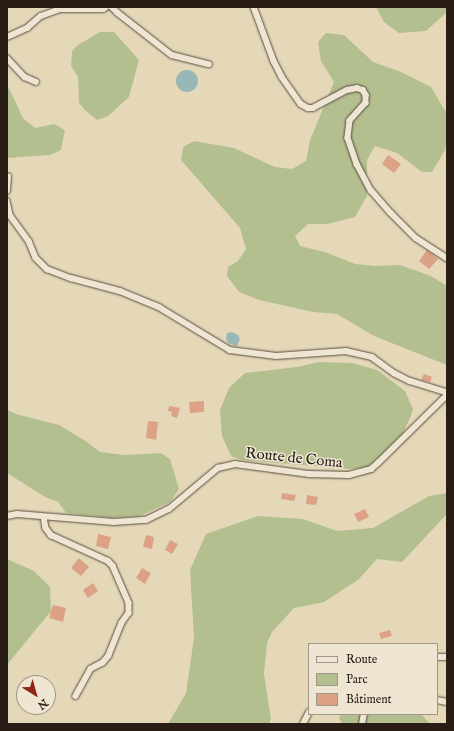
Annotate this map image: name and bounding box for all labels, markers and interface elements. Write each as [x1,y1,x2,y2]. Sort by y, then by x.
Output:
street label: Route de Coma [245,444,343,472]
legend [308,643,438,715]
text: Route [346,652,377,667]
text: Parc [346,672,368,687]
north arrow [16,675,56,715]
text: Bâtiment [346,692,392,707]
text: N [35,695,51,712]

